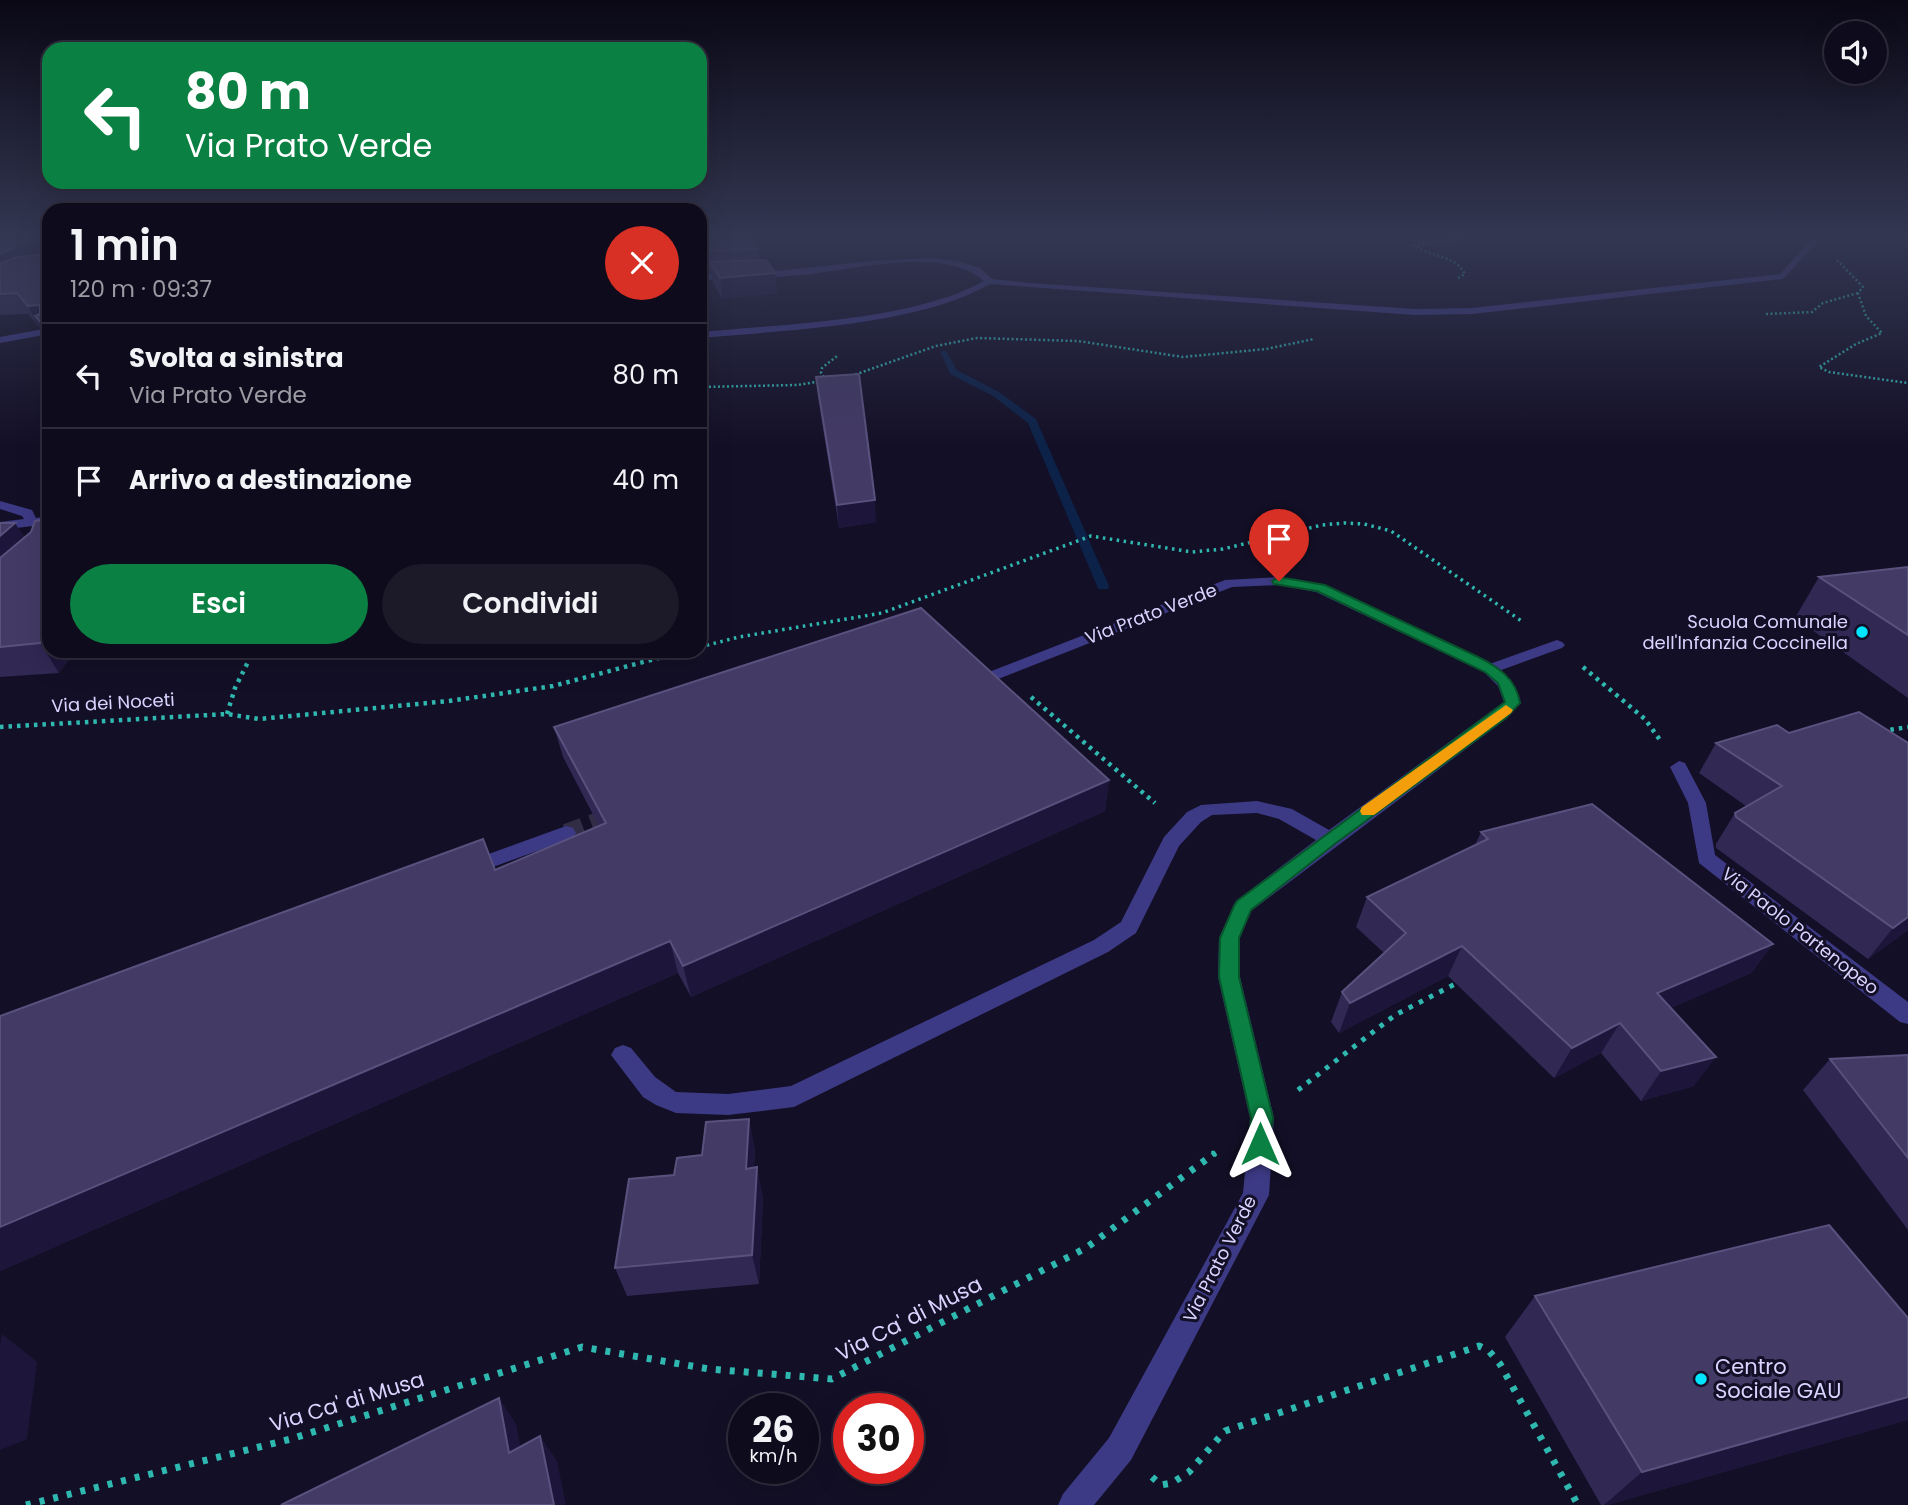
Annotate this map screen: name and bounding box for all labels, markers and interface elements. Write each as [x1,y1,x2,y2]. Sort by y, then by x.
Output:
map controls [1824,21,1887,84]
button: sound [1824,21,1887,84]
text: 80 m [185,58,311,126]
icon: left [70,70,161,161]
text: Via Prato Verde [185,123,432,168]
text: 1 min [70,216,179,275]
button: close [605,226,679,300]
text: 120 m · 09:37 [70,273,212,305]
text: Svolta a sinistra [129,340,344,376]
icon: left [70,357,108,395]
text: 80 m [613,357,679,393]
text: Via Prato Verde [129,379,307,411]
icon: arrive [70,462,108,500]
text: Arrivo a destinazione [129,462,412,498]
text: 40 m [613,462,679,498]
pin [1249,509,1309,581]
icon: arrive [1260,520,1298,558]
button: Esci [70,564,368,644]
button: Condividi [382,564,679,644]
street label: Via Prato Verde [1081,577,1220,650]
place label: Scuola Comunale dell'Infanzia Coccinella [1642,609,1848,655]
marker: Scuola Comunale dell'Infanzia Coccinella [1854,624,1870,640]
street label: Via dei Noceti [51,687,175,718]
street label: Via Paolo Partenopeo [1716,861,1884,1000]
position arrow [1223,1107,1297,1181]
street label: Via Prato Verde [1177,1191,1262,1326]
street label: Via Ca' di Musa [831,1269,987,1368]
place label: Centro Sociale GAU [1715,1352,1841,1405]
street label: Via Ca' di Musa [266,1364,428,1439]
marker: Centro Sociale GAU [1693,1371,1709,1387]
speed limit sign: 30 [833,1393,924,1484]
text: 26 [752,1405,795,1454]
text: km/h [750,1443,797,1468]

